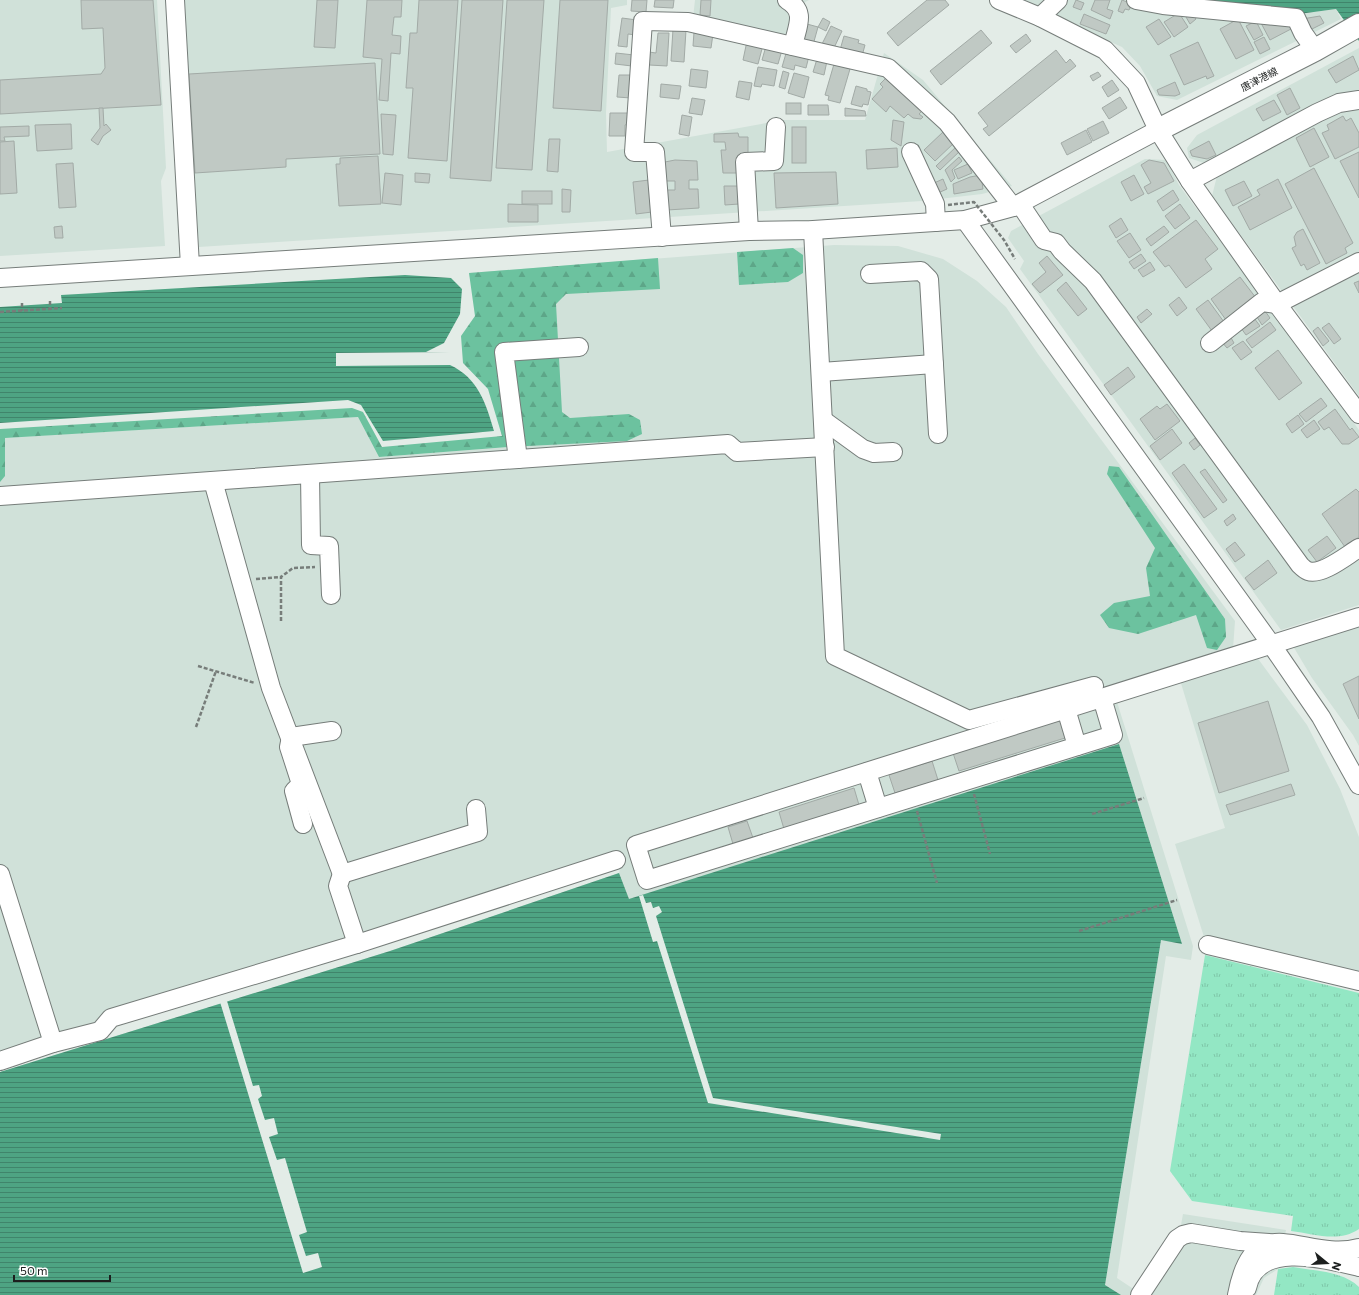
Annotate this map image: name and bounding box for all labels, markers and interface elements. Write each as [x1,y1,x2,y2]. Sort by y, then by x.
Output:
street label: 唐津港線 [1238,65,1280,93]
north arrow [1307,1243,1347,1283]
scale bar [14,1257,110,1283]
text: N [1330,1260,1344,1272]
text: 50 m [20,1263,48,1277]

